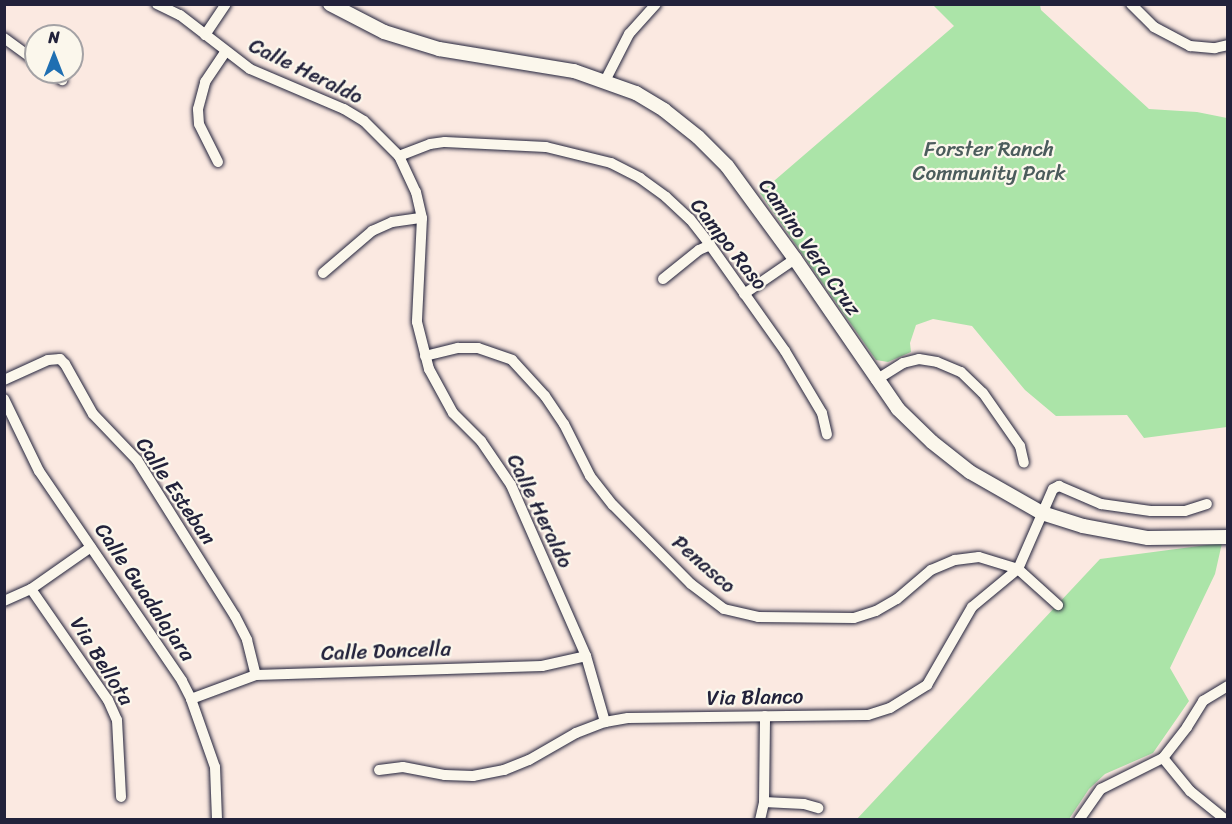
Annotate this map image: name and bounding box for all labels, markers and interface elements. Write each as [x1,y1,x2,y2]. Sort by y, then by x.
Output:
text: N [48,23,60,52]
north arrow [24,24,84,84]
street label: Calle Heraldo [245,32,367,110]
park label: Forster Ranch Community Park [912,136,1066,186]
street label: Camino Vera Cruz [753,173,867,321]
street label: Campo Raso [685,193,773,295]
street label: Calle Esteban [130,432,222,550]
street label: Calle Heraldo [501,450,579,572]
street label: Calle Guadalajara [90,518,200,666]
street label: Penasco [667,530,741,598]
street label: Via Bellota [65,612,139,710]
street label: Calle Doncella [320,636,452,666]
street label: Via Blanco [707,684,803,710]

